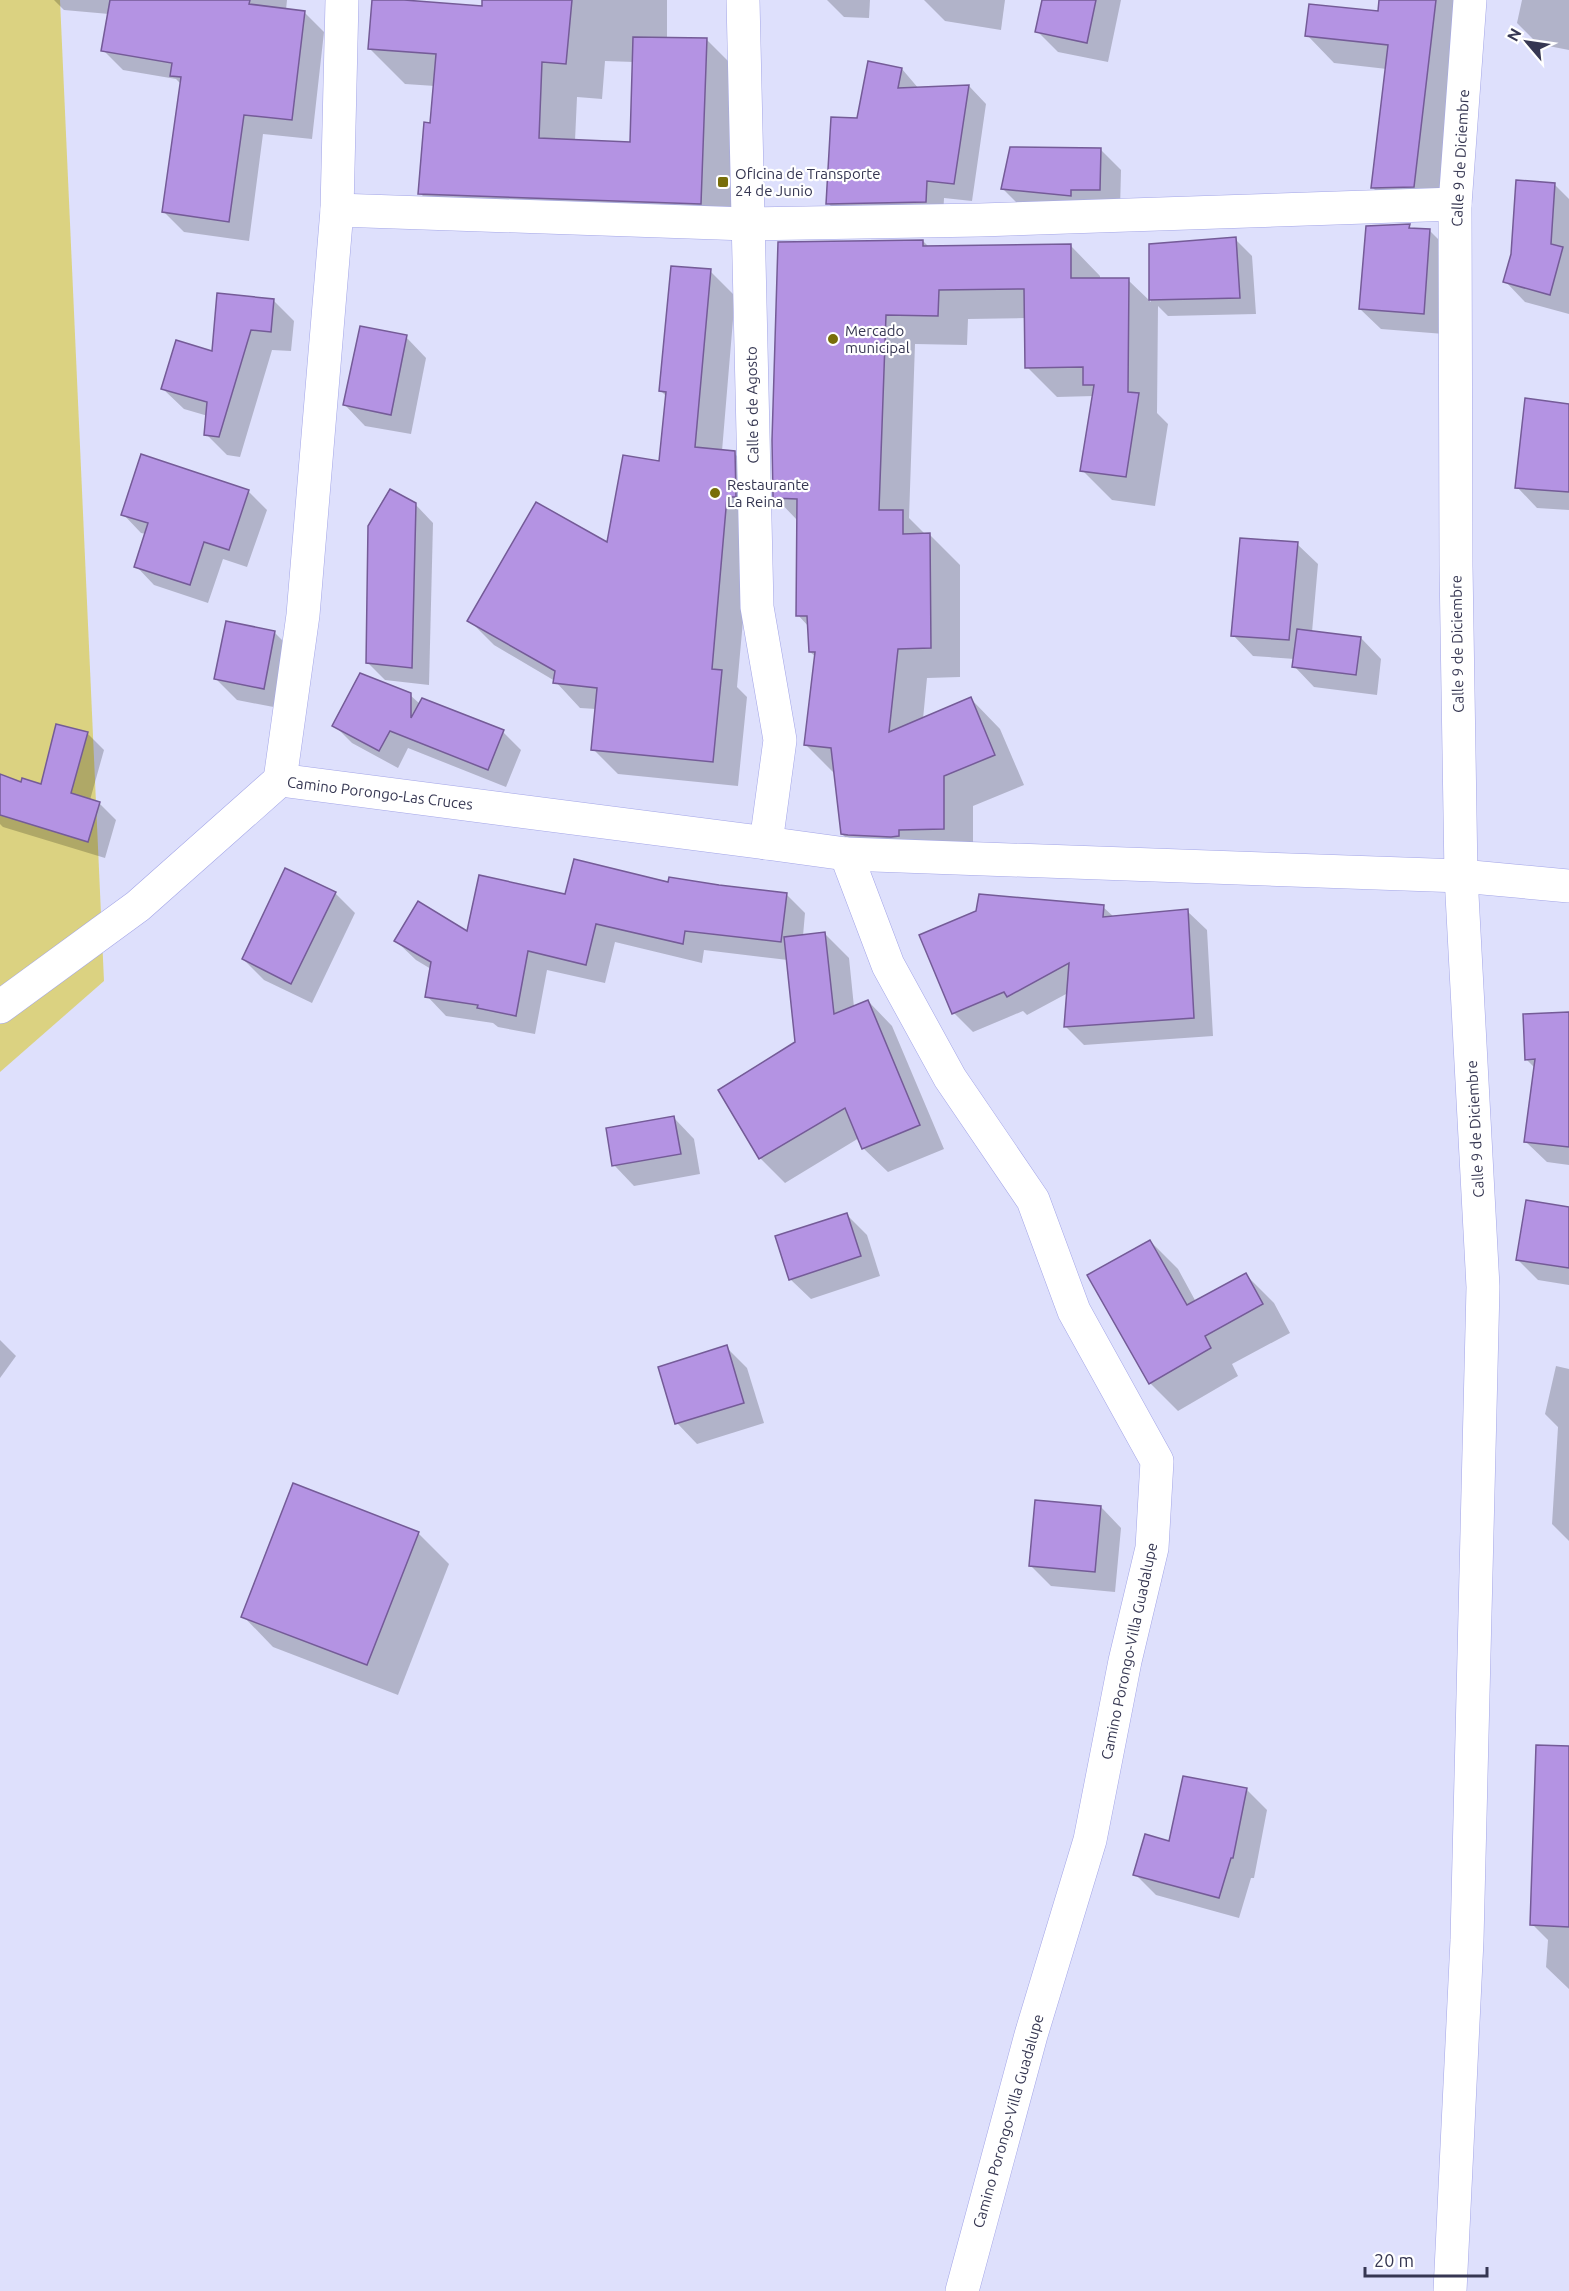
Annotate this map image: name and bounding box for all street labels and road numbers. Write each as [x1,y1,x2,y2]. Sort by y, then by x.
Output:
street label: Calle 9 de Diciembre [1448,89,1472,227]
street label: Calle 6 de Agosto [742,346,762,464]
street label: Calle 9 de Diciembre [1447,575,1467,713]
street label: Camino Porongo-Las Cruces [286,773,474,813]
street label: Calle 9 de Diciembre [1463,1060,1487,1198]
street label: Camino Porongo-Villa Guadalupe [1098,1541,1160,1761]
street label: Camino Porongo-Villa Guadalupe [969,2012,1047,2230]

